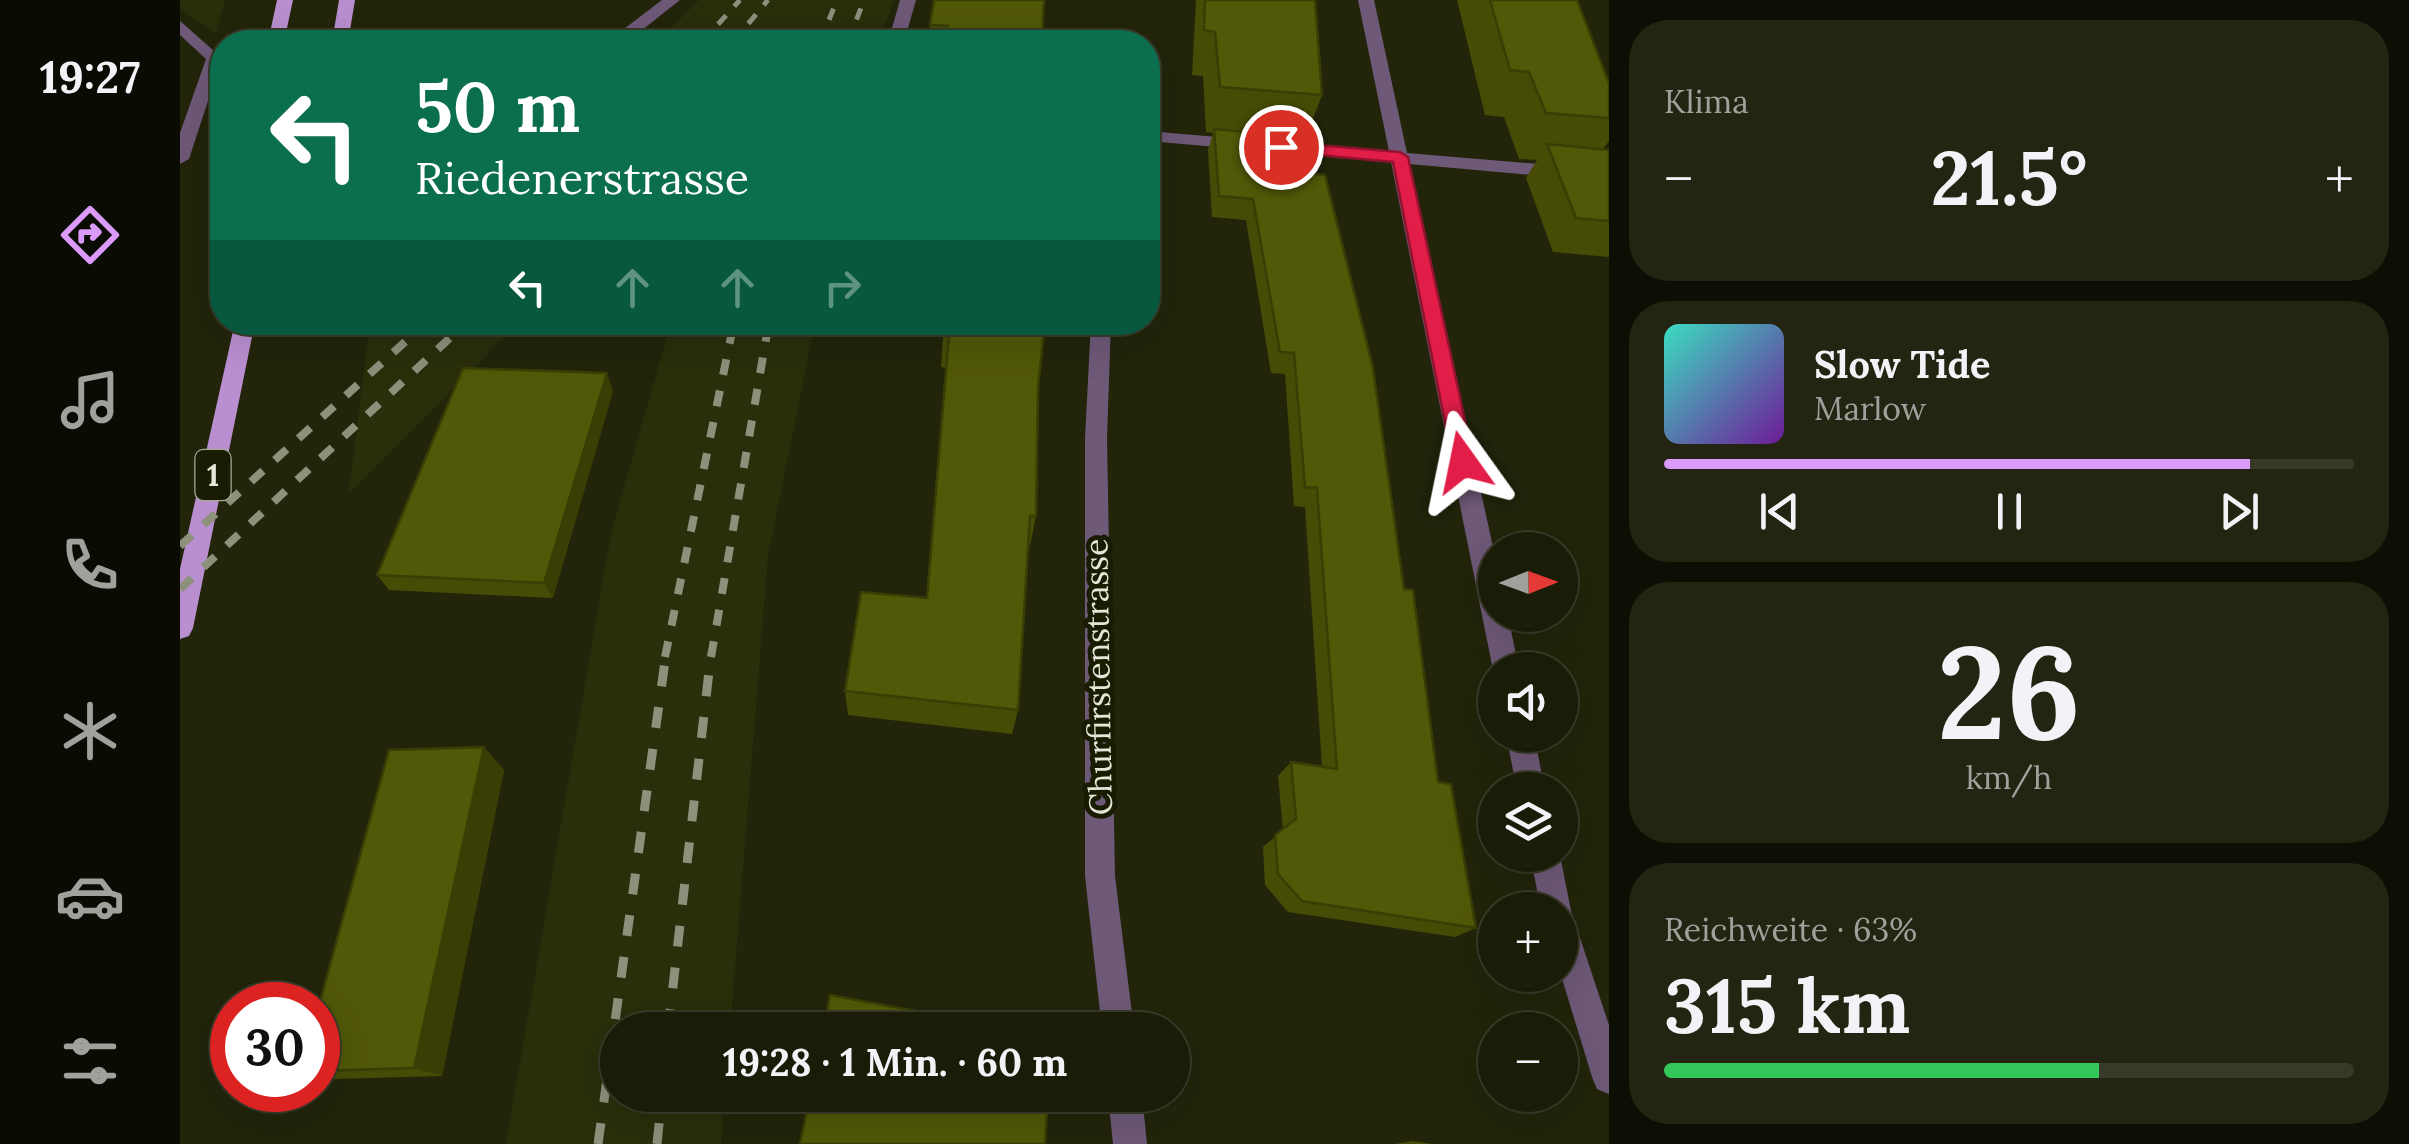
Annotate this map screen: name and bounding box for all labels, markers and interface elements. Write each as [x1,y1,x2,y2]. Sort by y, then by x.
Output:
text: 19:27 [40,48,140,105]
text: 50 m [415,62,580,151]
icon: left [250,70,380,200]
text: Klima [1664,81,1749,122]
pin [1239,105,1324,190]
icon: arrive [1254,120,1309,175]
text: 21.5° [1930,130,2088,226]
text: − [1664,144,1693,214]
text: + [2325,144,2354,214]
text: Riedenerstrasse [415,149,749,206]
icon: directions [55,200,125,270]
icon: left [500,260,555,315]
icon: ahead [605,260,660,315]
icon: ahead [710,260,765,315]
icon: right [815,260,870,315]
text: Slow Tide [1814,340,1991,388]
icon: music [55,365,125,435]
text: Marlow [1814,388,1926,429]
position arrow [1411,410,1515,514]
road number: 1 [195,450,230,500]
icon: previous [1752,484,1807,539]
icon: pause [1982,484,2037,539]
icon: next [2212,484,2267,539]
icon: phone [55,530,125,600]
north arrow [1478,532,1578,632]
map controls [1478,532,1578,1112]
street label: Churfirstenstrasse [1075,538,1121,816]
text: 26 [1937,608,2081,775]
button: sound [1478,652,1578,752]
icon: climate [55,696,125,766]
text: km/h [1966,757,2052,798]
button: layers [1478,772,1578,872]
icon: car [55,861,125,931]
button: + [1478,892,1578,992]
text: Reichweite · 63% [1664,909,1917,950]
text: 315 km [1664,958,1910,1054]
speed limit sign: 30 [210,982,340,1112]
button: − [1478,1012,1578,1112]
icon: filters [55,1026,125,1096]
text: 19:28 · 1 Min. · 60 m [723,1038,1067,1086]

